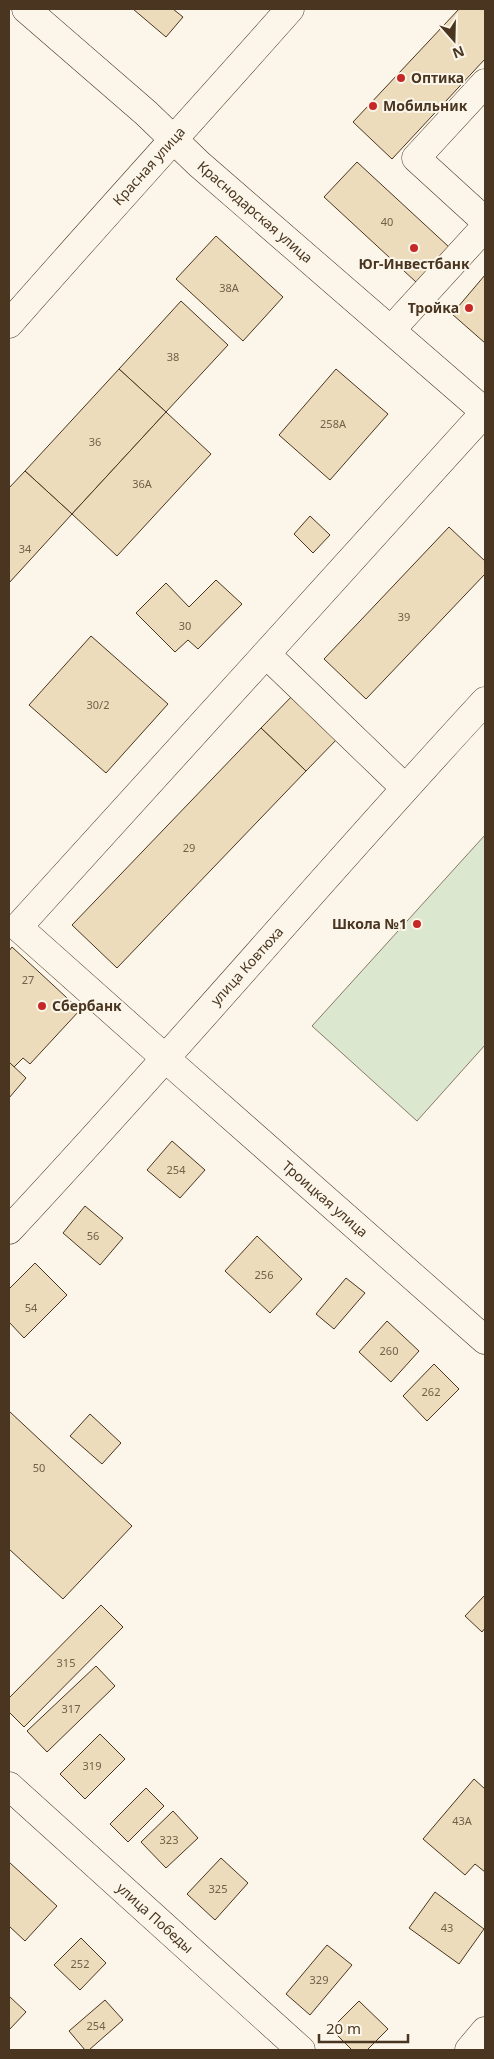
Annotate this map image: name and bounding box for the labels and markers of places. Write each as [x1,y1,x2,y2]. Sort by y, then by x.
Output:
place label: Оптика [411,68,464,87]
marker: Оптика [395,72,407,84]
place label: Мобильник [383,96,468,115]
marker: Мобильник [367,100,379,112]
marker: Юг-Инвестбанк [408,242,420,254]
place label: Юг-Инвестбанк [358,254,470,273]
place label: Тройка [408,298,459,317]
marker: Тройка [463,302,475,314]
place label: Школа №1 [332,914,407,933]
marker: Школа №1 [411,918,423,930]
place label: Сбербанк [52,996,122,1015]
marker: Сбербанк [36,1000,48,1012]

